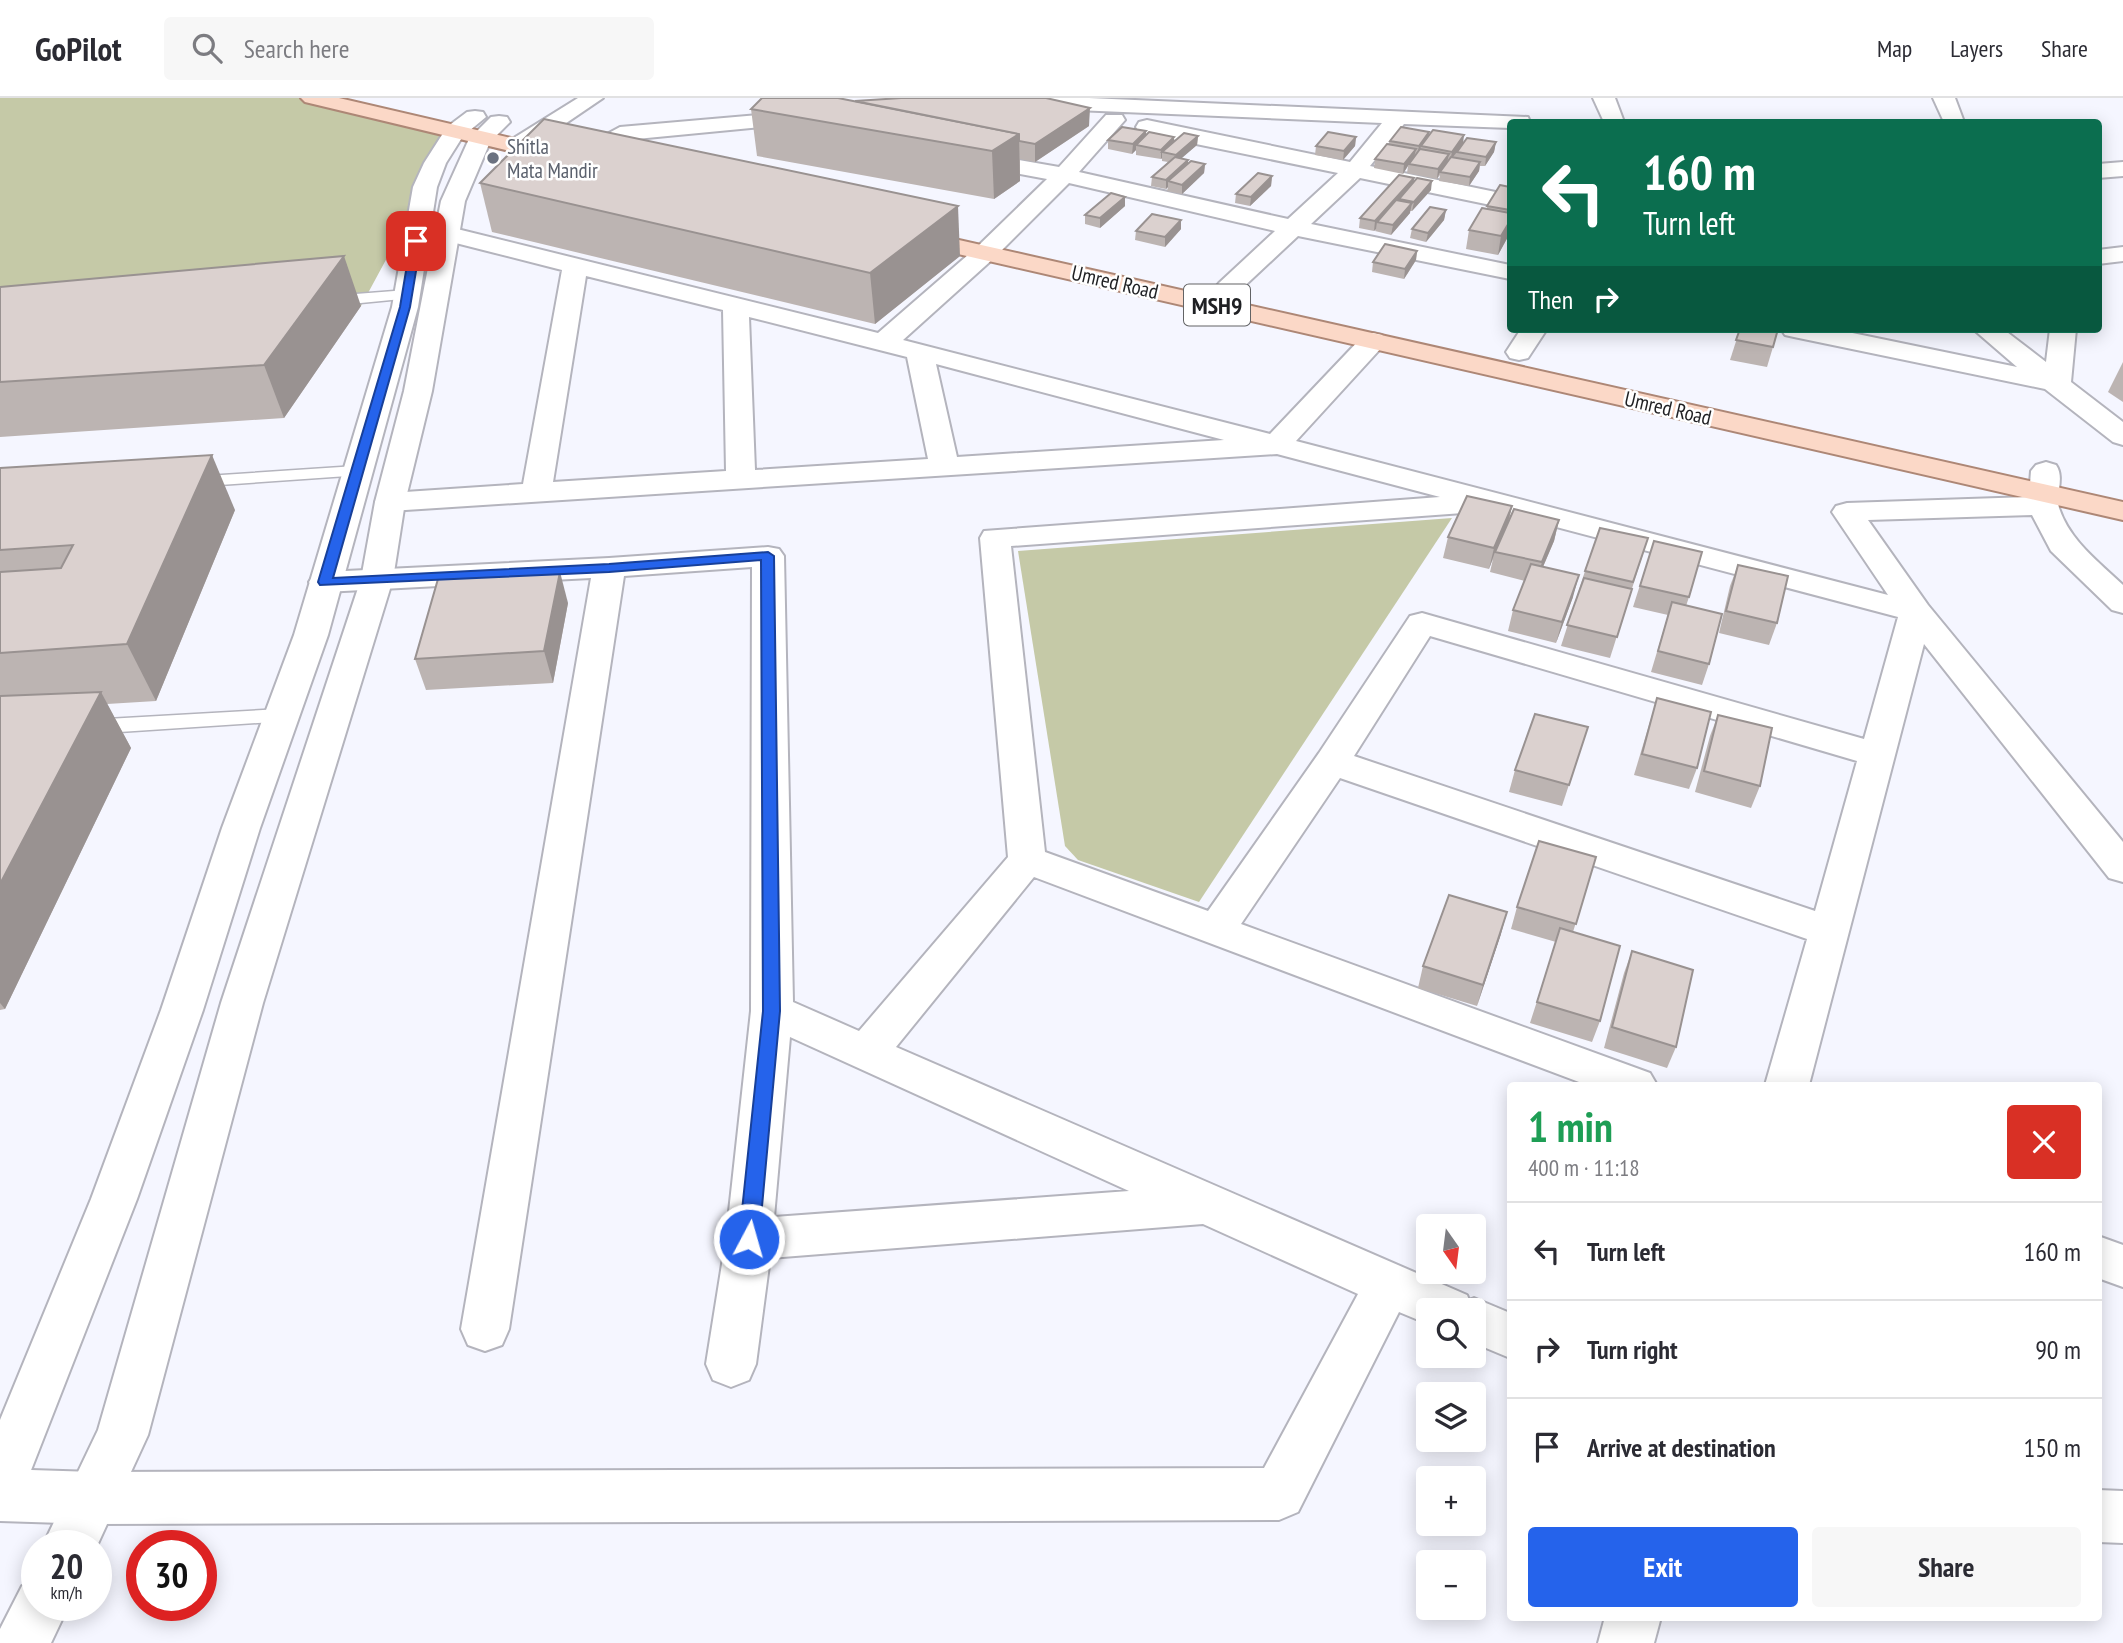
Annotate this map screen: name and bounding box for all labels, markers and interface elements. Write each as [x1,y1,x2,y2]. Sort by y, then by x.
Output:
search box [164,17,654,80]
text: GoPilot [35,27,122,70]
icon: search [188,29,226,67]
text: Search here [244,32,349,65]
text: Map [1877,33,1912,64]
text: Layers [1950,33,2003,64]
text: Share [2041,33,2088,64]
place label: Shitla Mata Mandir [507,133,598,184]
text: 160 m [1643,140,1756,204]
icon: left [1528,147,1619,238]
marker: Shitla Mata Mandir [485,150,501,166]
text: Turn left [1643,202,1735,244]
pin [386,211,446,271]
icon: arrive [397,222,435,260]
street label: Umred Road [1069,259,1161,305]
icon: right [1587,280,1625,318]
text: Then [1528,283,1573,316]
road number: MSH9 [1184,285,1250,326]
street label: Umred Road [1622,385,1714,431]
text: 1 min [1528,1099,1613,1154]
button: close [2007,1105,2081,1179]
text: 400 m · 11:18 [1528,1153,1640,1182]
position arrow [712,1202,786,1276]
north arrow [1416,1214,1486,1284]
map controls [1416,1214,1486,1620]
icon: left [1528,1232,1566,1270]
text: Turn left [1587,1235,1665,1268]
text: 160 m [2023,1235,2081,1268]
button: search [1416,1298,1486,1368]
icon: right [1528,1330,1566,1368]
text: Turn right [1587,1333,1678,1366]
text: 90 m [2035,1333,2081,1366]
button: layers [1416,1382,1486,1452]
icon: arrive [1528,1428,1566,1466]
text: Arrive at destination [1587,1431,1776,1464]
text: 150 m [2023,1431,2081,1464]
button: + [1416,1466,1486,1536]
button: Exit [1528,1527,1798,1607]
button: Share [1812,1527,2081,1607]
speed limit sign: 30 [126,1530,217,1621]
text: 20 [50,1543,83,1589]
button: − [1416,1550,1486,1620]
text: km/h [51,1581,82,1604]

